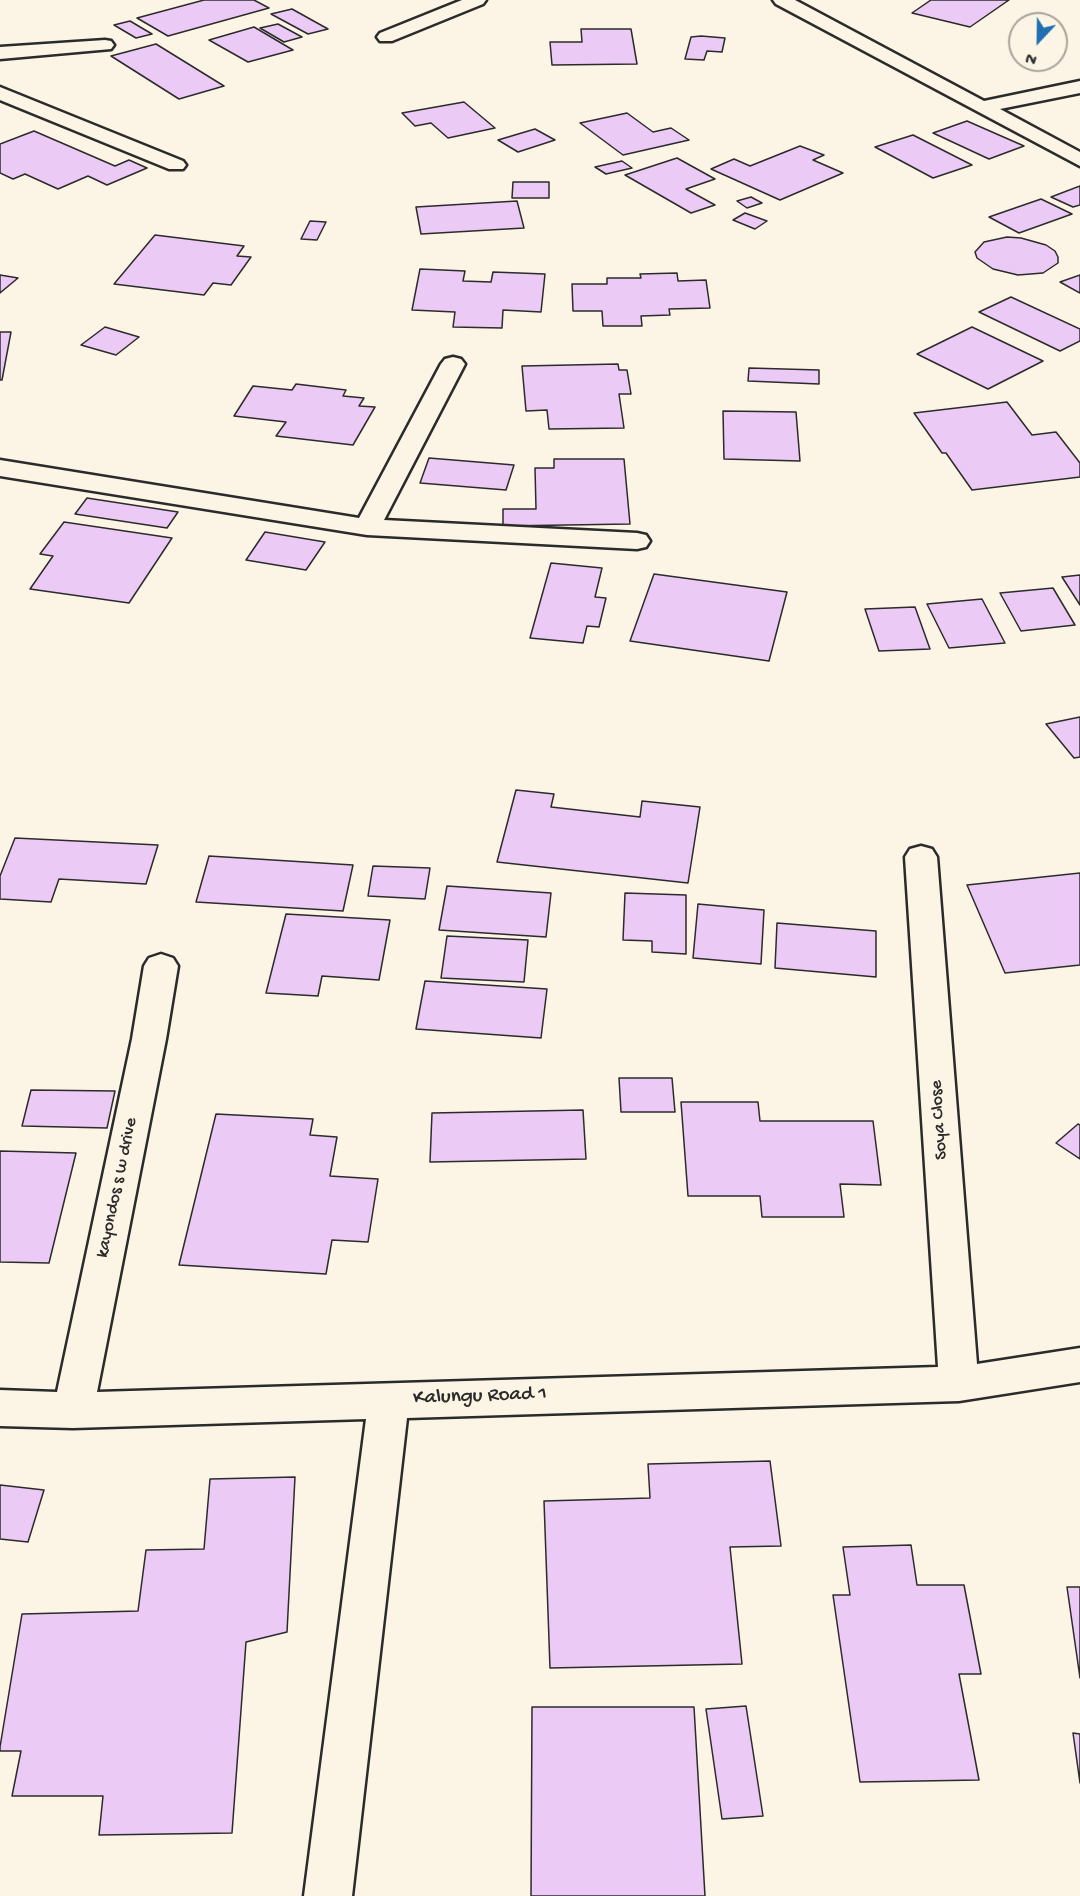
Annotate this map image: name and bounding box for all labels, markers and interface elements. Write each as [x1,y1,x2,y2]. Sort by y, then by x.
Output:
north arrow [1008,12,1068,72]
text: N [1023,47,1040,68]
street label: Soya Close [926,1079,954,1161]
street label: kayondos s w drive [93,1116,143,1260]
street label: Kalungu Road 1 [413,1382,547,1412]

